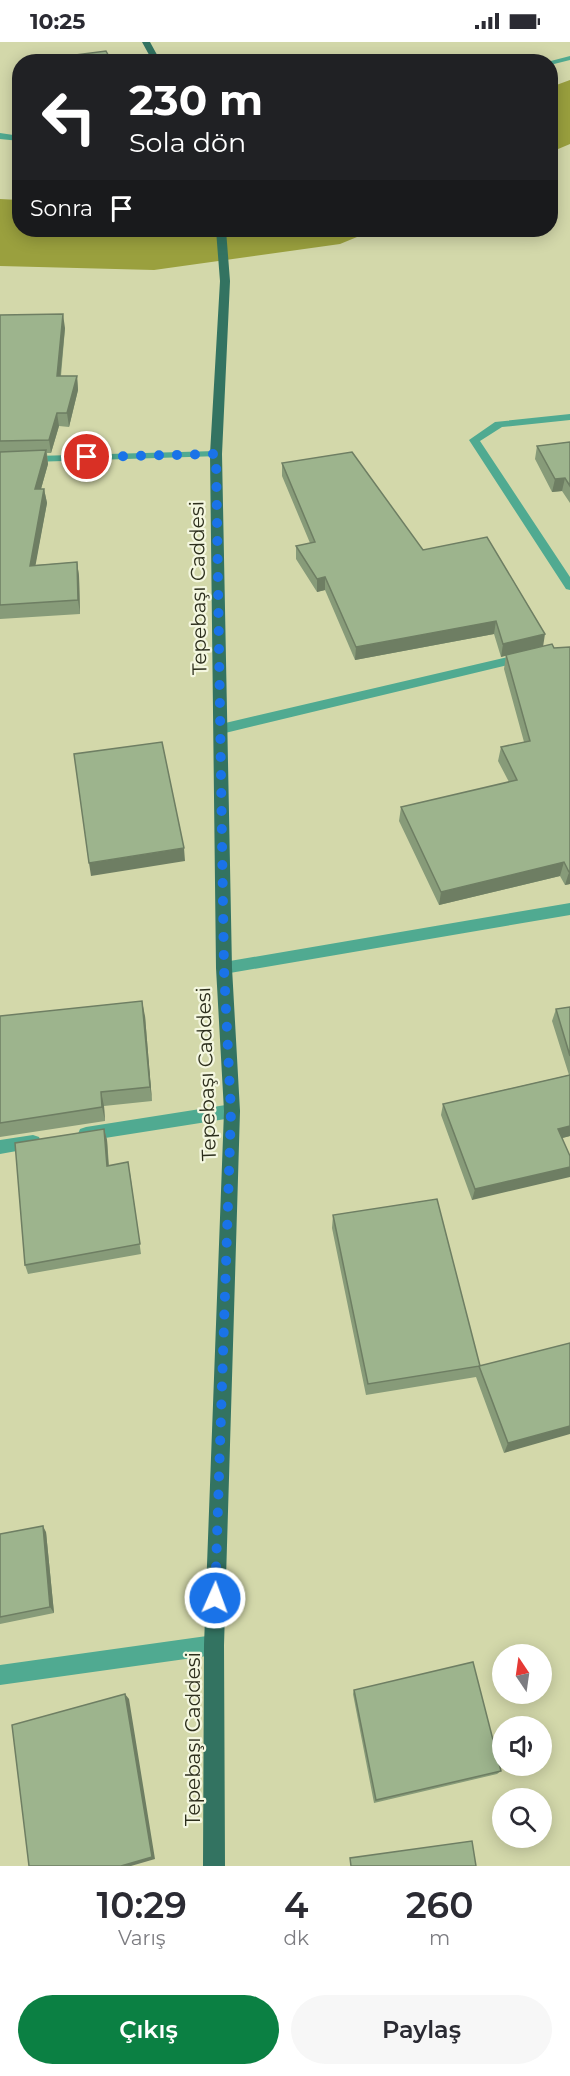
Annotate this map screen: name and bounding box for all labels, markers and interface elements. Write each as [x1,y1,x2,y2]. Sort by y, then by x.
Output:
text: 10:25 [30,8,85,35]
text: 230 m [129,74,263,126]
icon: left [30,78,108,156]
text: Sola dön [129,126,246,159]
icon: arrive [105,192,138,225]
text: Sonra [30,195,93,222]
pin [61,431,112,482]
icon: arrive [70,440,103,473]
street label: Tepebaşı Caddesi [184,501,212,675]
street label: Tepebaşı Caddesi [191,987,221,1161]
position arrow [183,1566,247,1630]
north arrow [492,1644,552,1704]
map controls [492,1644,552,1848]
street label: Tepebaşı Caddesi [181,1652,205,1826]
button: sound [492,1716,552,1776]
button: search [492,1788,552,1848]
text: 10:29 [97,1883,187,1927]
text: 4 [284,1883,308,1927]
text: 260 [406,1883,473,1927]
text: Varış [118,1926,166,1950]
text: dk [283,1926,309,1950]
text: m [429,1926,450,1950]
button: Çıkış [18,1995,279,2064]
button: Paylaş [291,1995,552,2064]

